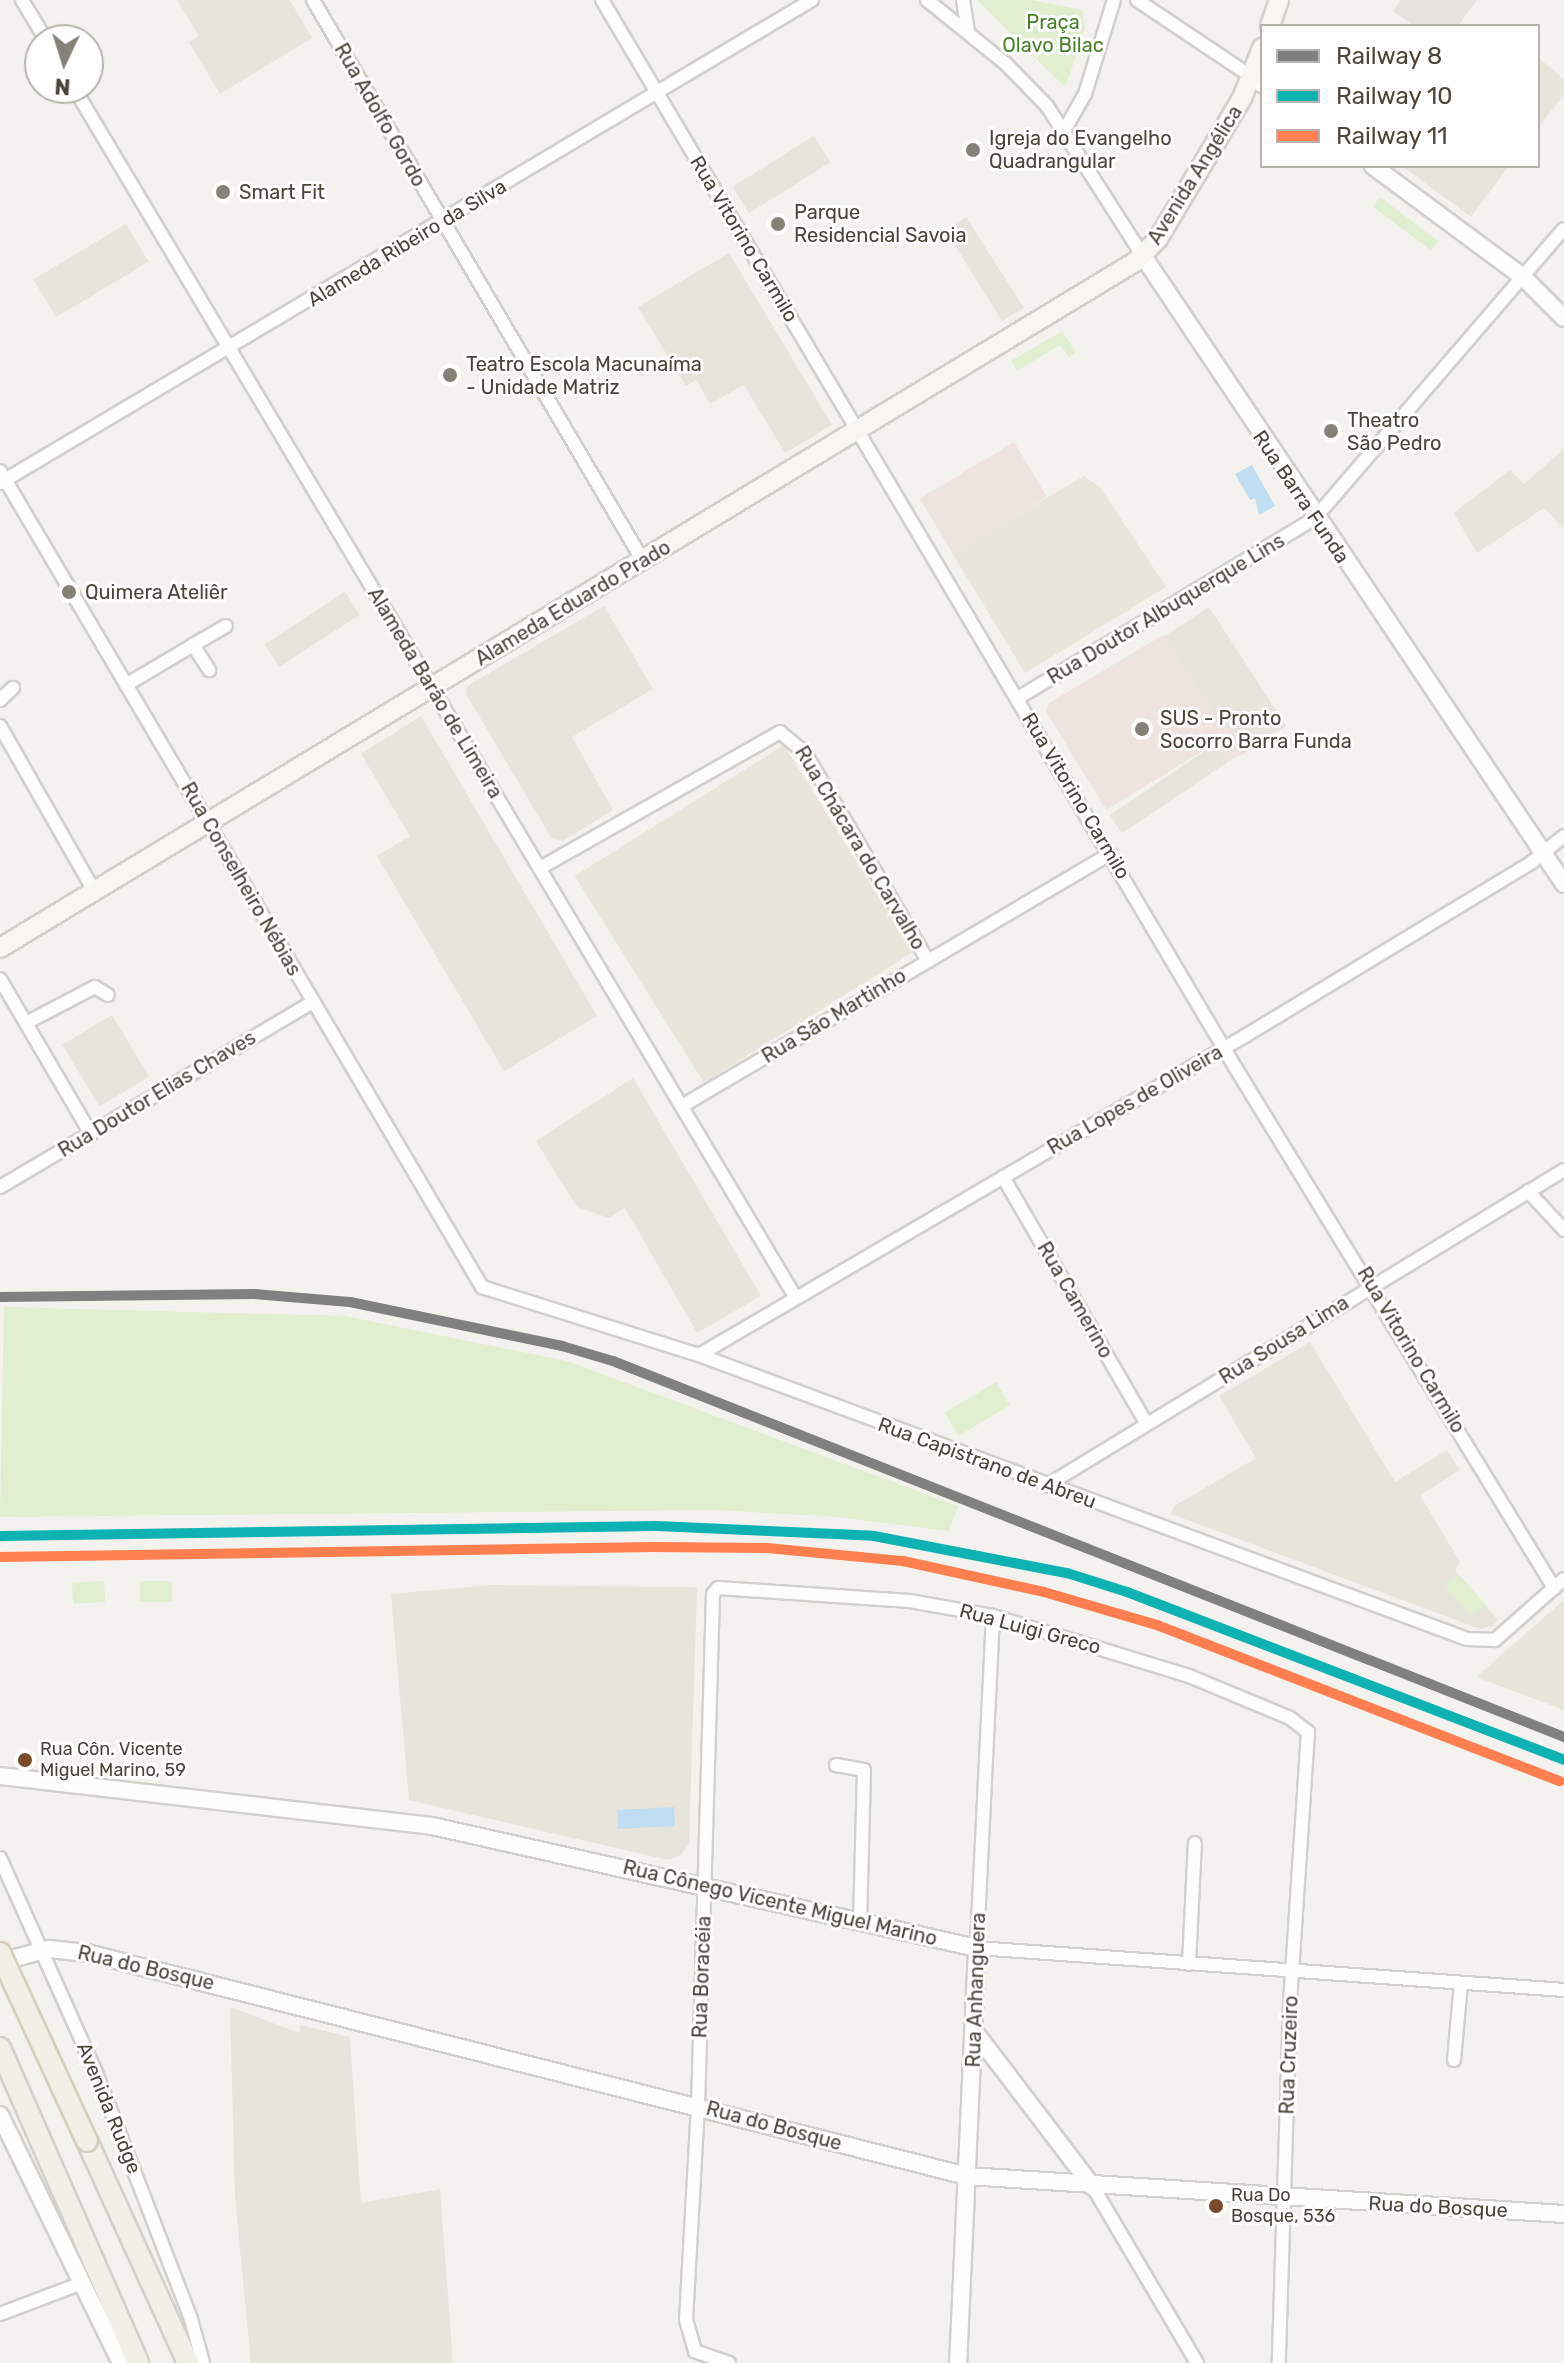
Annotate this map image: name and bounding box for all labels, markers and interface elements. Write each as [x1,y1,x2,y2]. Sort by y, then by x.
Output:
park label: Praça Olavo Bilac [1002,11,1104,58]
north arrow [24,24,104,104]
legend [1260,24,1540,168]
street label: Rua Adolfo Gordo [329,39,431,191]
text: Railway 8 [1336,42,1442,70]
text: N [54,72,71,100]
text: Railway 10 [1336,82,1452,110]
street label: Avenida Angélica [1142,101,1248,249]
text: Railway 11 [1336,122,1448,150]
place label: Igreja do Evangelho Quadrangular [989,126,1172,173]
marker: Igreja do Evangelho Quadrangular [964,141,982,159]
street label: Rua Vitorino Carmilo [685,151,803,327]
street label: Alameda Ribeiro da Silva [303,174,511,312]
place label: Smart Fit [239,180,325,204]
marker: Smart Fit [214,183,232,201]
place label: Parque Residencial Savoia [794,200,966,247]
marker: Parque Residencial Savoia [769,215,787,233]
place label: Teatro Escola Macunaíma - Unidade Matriz [466,352,702,399]
marker: Teatro Escola Macunaíma - Unidade Matriz [441,366,459,384]
place label: Theatro São Pedro [1347,408,1442,455]
marker: Theatro São Pedro [1322,422,1340,440]
street label: Rua Barra Funda [1248,426,1354,568]
street label: Rua Doutor Albuquerque Lins [1043,528,1289,690]
street label: Alameda Eduardo Prado [471,535,675,671]
place label: Quimera Ateliêr [85,580,228,604]
marker: Quimera Ateliêr [60,583,78,601]
street label: Alameda Barão de Limeira [362,583,508,803]
place label: SUS - Pronto Socorro Barra Funda [1160,706,1352,753]
street label: Rua Vitorino Carmilo [1017,708,1135,884]
marker: SUS - Pronto Socorro Barra Funda [1131,718,1153,740]
street label: Rua Chácara do Carvalho [790,742,930,954]
street label: Rua Conselheiro Nébias [176,778,306,980]
street label: Rua São Martinho [758,964,910,1068]
street label: Rua Doutor Elias Chaves [54,1025,260,1163]
street label: Rua Lopes de Oliveira [1043,1040,1227,1160]
street label: Rua Camerino [1032,1238,1118,1362]
street label: Rua Vitorino Carmilo [1352,1262,1470,1438]
street label: Rua Sousa Lima [1215,1291,1353,1389]
street label: Rua Capistrano de Abreu [874,1412,1100,1514]
street label: Rua Luigi Greco [957,1599,1103,1659]
place label: Rua Côn. Vicente Miguel Marino, 59 [40,1739,186,1782]
marker: Rua Côn. Vicente Miguel Marino, 59 [17,1752,33,1768]
street label: Rua Cônego Vicente Miguel Marino [620,1855,940,1951]
street label: Rua Anhanguera [961,1912,991,2068]
street label: Rua Boracéia [688,1915,716,2039]
street label: Rua do Bosque [75,1941,217,1995]
street label: Rua Cruzeiro [1275,1995,1303,2115]
street label: Avenida Rudge [72,2039,146,2177]
street label: Rua do Bosque [703,2096,845,2156]
place label: Rua Do Bosque, 536 [1231,2185,1335,2228]
street label: Rua do Bosque [1368,2191,1508,2223]
marker: Rua Do Bosque, 536 [1208,2198,1224,2214]

